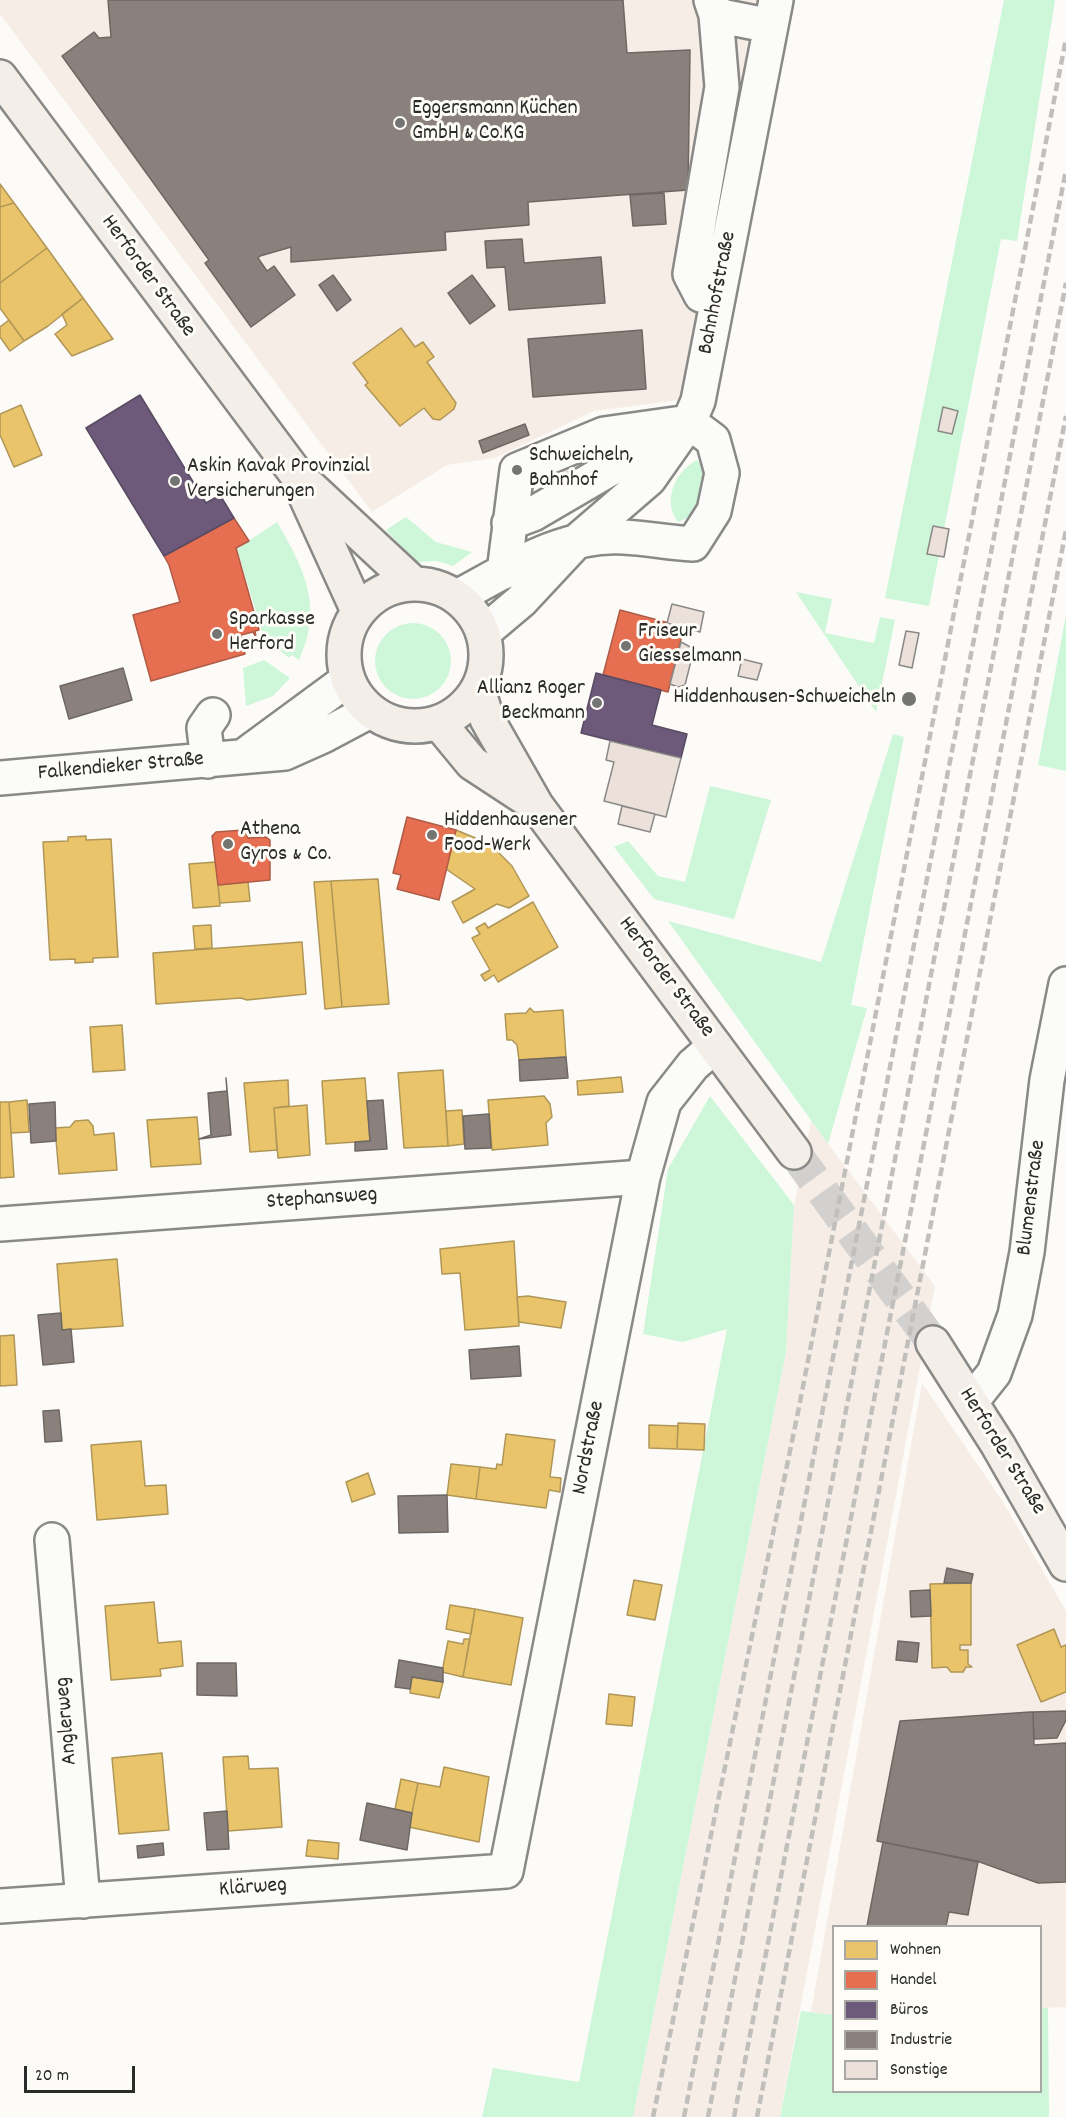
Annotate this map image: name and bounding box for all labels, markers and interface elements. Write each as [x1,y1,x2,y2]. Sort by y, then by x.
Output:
place label: Eggersmann Küchen GmbH & Co.KG [412,97,578,148]
marker: Eggersmann Küchen GmbH & Co.KG [393,116,407,130]
street label: Herforder Straße [94,211,200,343]
street label: Bahnhofstraße [694,229,744,357]
place label: Schweicheln, Bahnhof [529,444,634,496]
place label: Askin Kavak Provinzial Versicherungen [187,455,370,506]
marker: Schweicheln, Bahnhof [510,463,524,477]
marker: Askin Kavak Provinzial Versicherungen [168,474,182,488]
place label: Sparkasse Herford [229,608,315,660]
place label: Friseur Giesselmann [638,620,742,672]
marker: Sparkasse Herford [210,627,224,641]
marker: Friseur Giesselmann [619,639,633,653]
place label: Allianz Roger Beckmann [477,677,585,728]
place label: Hiddenhausen-Schweicheln [673,686,896,712]
marker: Hiddenhausen-Schweicheln [900,690,918,708]
marker: Allianz Roger Beckmann [590,696,604,710]
street label: Falkendieker Straße [37,748,205,788]
place label: Hiddenhausener Food-Werk [444,809,577,860]
place label: Athena Gyros & Co. [240,818,331,870]
marker: Hiddenhausener Food-Werk [425,828,439,842]
marker: Athena Gyros & Co. [221,837,235,851]
street label: Herforder Straße [611,912,719,1044]
street label: Blumenstraße [1013,1139,1053,1257]
street label: Stephansweg [266,1183,378,1217]
street label: Herforder Straße [952,1384,1050,1520]
street label: Nordstraße [568,1399,612,1497]
street label: Anglerweg [51,1676,85,1766]
street label: Klärweg [218,1873,288,1905]
legend [832,1925,1042,2093]
text: Wohnen [890,1938,941,1963]
text: Handel [890,1968,937,1993]
text: Büros [890,1998,929,2023]
text: Industrie [890,2028,952,2053]
scale bar [27,2054,138,2092]
text: Sonstige [890,2058,948,2083]
text: 20 m [35,2064,69,2089]

